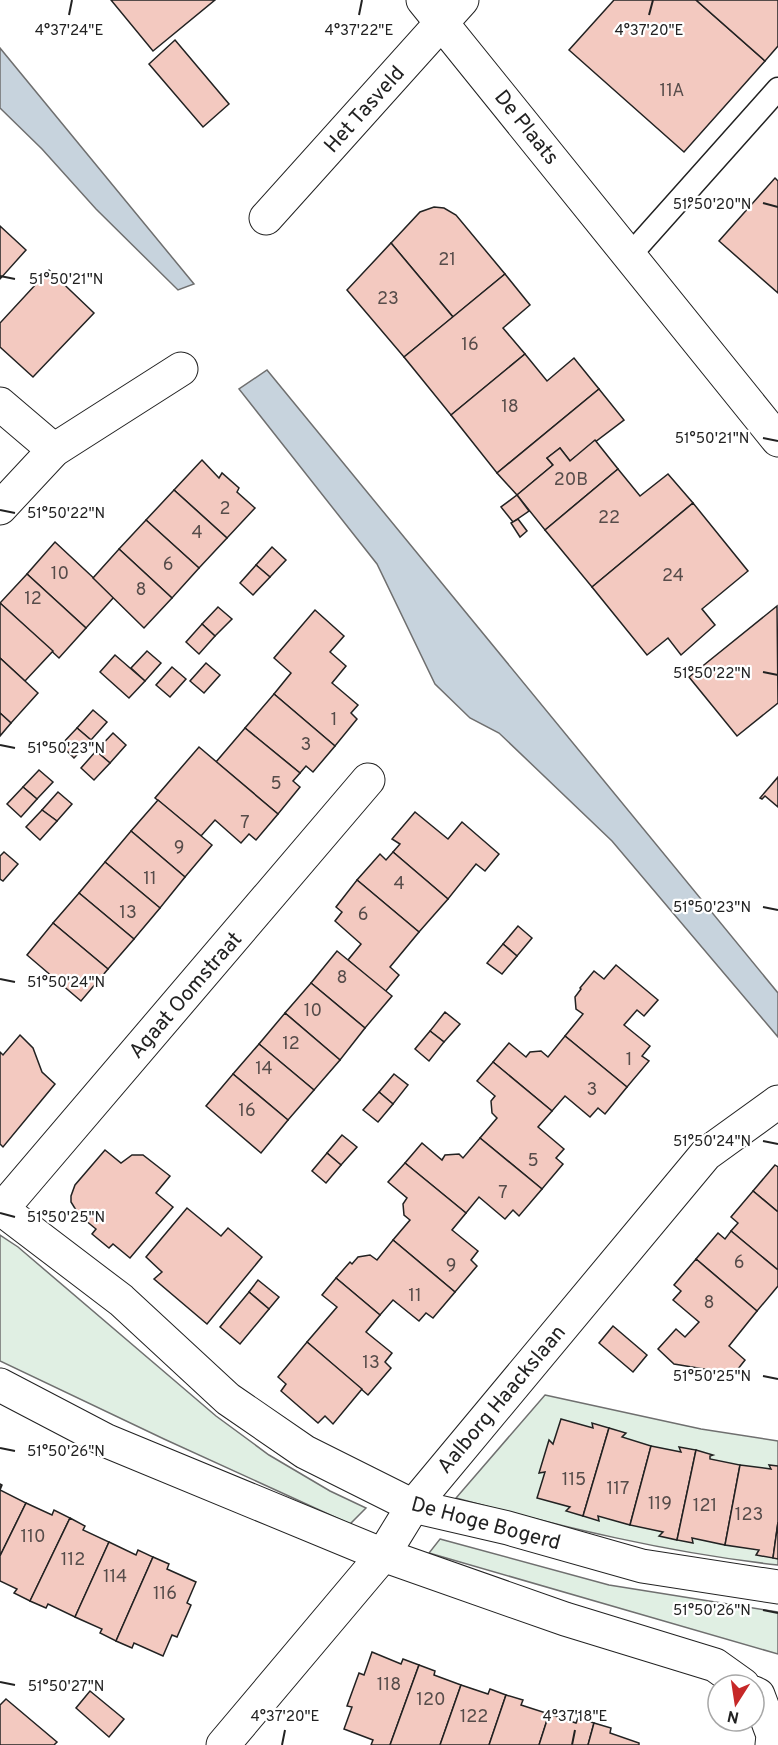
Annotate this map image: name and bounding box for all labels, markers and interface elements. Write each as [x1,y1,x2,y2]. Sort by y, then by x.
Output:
text: 4°37'24"E [35,22,103,41]
text: 4°37'22"E [325,22,393,41]
text: 4°37'20"E [614,22,684,41]
street label: Het Tasveld [319,61,411,159]
house number: 11A [659,80,685,103]
street label: De Plaats [487,85,564,171]
text: 51°50'20"N [673,196,751,215]
house number: 21 [438,249,456,272]
text: 51°50'21"N [29,271,103,290]
house number: 23 [377,288,399,311]
house number: 16 [461,334,479,357]
house number: 18 [501,396,519,419]
text: 51°50'21"N [675,430,749,449]
house number: 20B [554,469,588,492]
house number: 2 [219,498,231,521]
text: 51°50'22"N [27,505,105,524]
house number: 22 [598,507,620,530]
house number: 4 [191,522,203,545]
house number: 6 [163,554,173,577]
house number: 10 [51,563,69,586]
house number: 24 [662,565,684,588]
house number: 8 [136,579,147,602]
house number: 12 [24,588,42,611]
text: 51°50'22"N [673,665,751,684]
house number: 1 [331,709,337,732]
house number: 3 [301,734,311,757]
text: 51°50'23"N [27,740,105,759]
house number: 5 [270,773,282,796]
house number: 7 [240,812,250,835]
house number: 9 [174,837,184,860]
house number: 11 [143,868,157,891]
house number: 4 [393,873,405,896]
text: 51°50'23"N [673,899,751,918]
house number: 13 [119,902,137,925]
house number: 6 [358,904,368,927]
street label: Agaat Oomstraat [124,927,249,1065]
house number: 8 [337,967,348,990]
text: 51°50'24"N [27,974,105,993]
house number: 10 [304,1000,322,1023]
house number: 12 [282,1033,300,1056]
house number: 1 [626,1049,632,1072]
house number: 14 [255,1058,273,1081]
house number: 3 [587,1079,597,1102]
house number: 16 [238,1100,256,1123]
text: 51°50'24"N [673,1133,751,1152]
house number: 5 [527,1150,539,1173]
house number: 7 [498,1182,508,1205]
text: 51°50'25"N [27,1209,105,1228]
house number: 6 [734,1252,744,1275]
house number: 9 [446,1255,456,1278]
house number: 11 [408,1285,422,1308]
house number: 8 [704,1292,715,1315]
street label: Aalborg Haackslaan [432,1320,572,1480]
house number: 13 [362,1352,380,1375]
text: 51°50'25"N [673,1368,751,1387]
text: 51°50'26"N [27,1443,105,1462]
house number: 115 [562,1469,586,1492]
house number: 117 [607,1478,629,1501]
street label: De Hoge Bogerd [408,1492,563,1557]
house number: 119 [648,1493,672,1516]
house number: 121 [693,1495,717,1518]
house number: 123 [735,1504,763,1527]
house number: 110 [21,1526,45,1549]
house number: 112 [61,1549,85,1572]
house number: 114 [103,1566,127,1589]
house number: 116 [153,1583,177,1606]
text: 51°50'26"N [673,1602,751,1621]
north arrow [706,1673,766,1733]
house number: 118 [377,1674,401,1697]
text: 51°50'27"N [28,1678,104,1697]
house number: 120 [416,1689,446,1712]
text: N [726,1705,741,1727]
house number: 122 [460,1706,488,1729]
text: 4°37'20"E [250,1708,320,1727]
text: 4°37'18"E [542,1708,608,1727]

